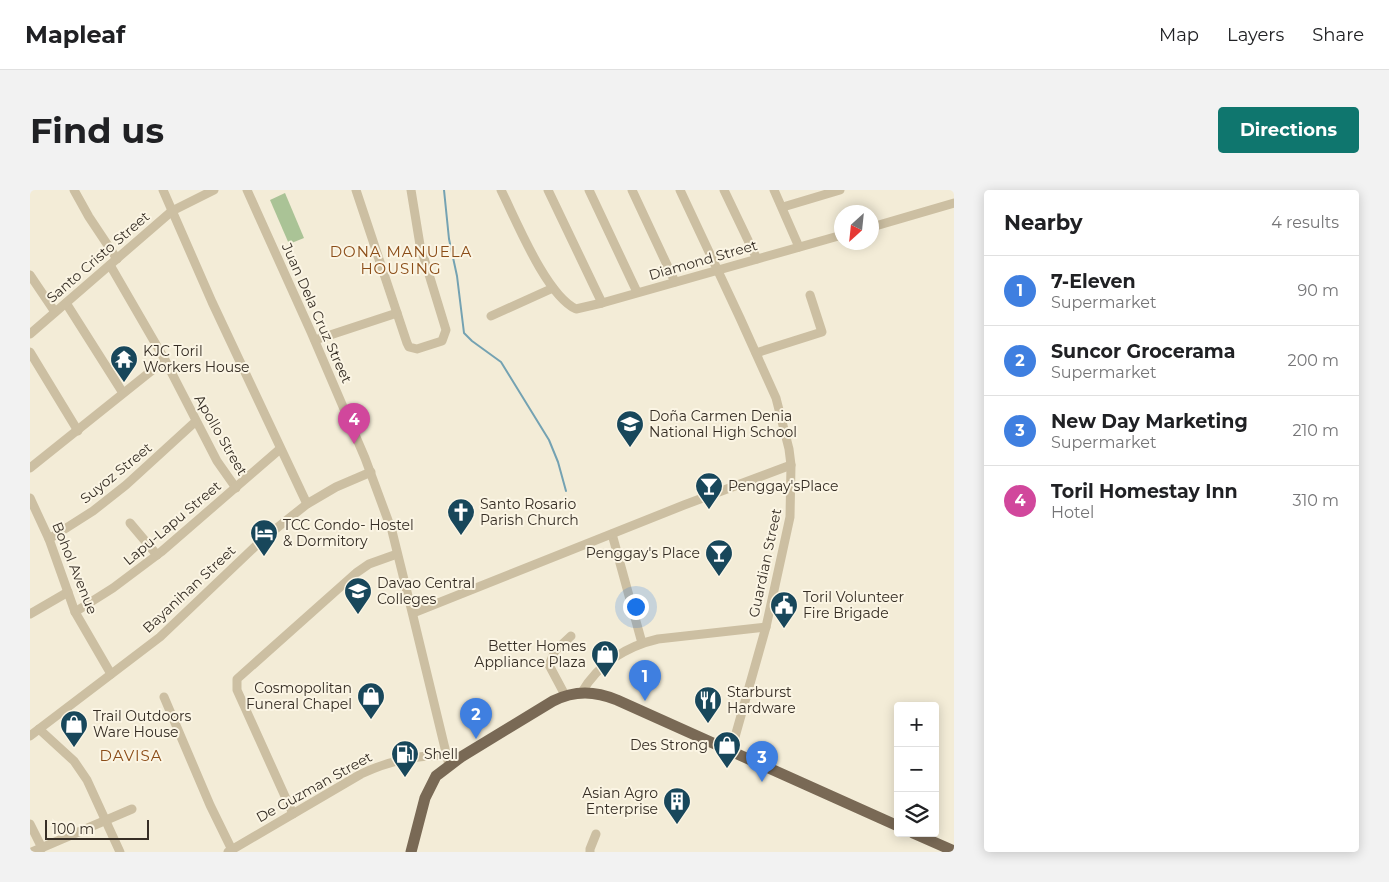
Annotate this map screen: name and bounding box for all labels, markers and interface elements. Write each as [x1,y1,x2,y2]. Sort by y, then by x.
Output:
text: Mapleaf [25,20,125,49]
text: Map [1159,24,1199,46]
text: Layers [1227,24,1284,46]
text: Share [1312,24,1364,46]
button: Directions [1218,107,1359,153]
text: Find us [30,109,164,152]
north arrow [834,205,879,250]
street label: Santo Cristo Street [43,207,153,307]
text: Nearby [1004,210,1083,235]
text: 4 results [1271,213,1339,232]
street label: Diamond Street [647,236,760,284]
street label: Juan Dela Cruz Street [278,239,356,386]
district label: DONA MANUELA HOUSING [330,242,472,278]
text: 7-Eleven [1051,270,1136,293]
text: 1 [1017,281,1023,300]
text: 90 m [1297,281,1339,300]
text: Supermarket [1051,293,1157,312]
text: Suncor Grocerama [1051,340,1236,363]
place label: KJC Toril Workers House [143,342,250,376]
temple icon: KJC Toril Workers House [109,344,139,383]
text: 2 [1015,351,1025,370]
text: 200 m [1288,351,1339,370]
text: Supermarket [1051,363,1157,382]
street label: Apollo Street [191,391,252,479]
pin: 4 [338,403,370,444]
place label: Doña Carmen Denia National High School [649,407,797,441]
school or university icon: Doña Carmen Denia National High School [615,409,645,448]
text: New Day Marketing [1051,410,1248,433]
text: 3 [1015,421,1025,440]
text: 210 m [1292,421,1339,440]
text: Supermarket [1051,433,1157,452]
street label: Suyoz Street [76,438,156,507]
bar icon: Penggay'sPlace [694,471,724,510]
street label: Lapu-Lapu Street [119,477,225,569]
place label: Penggay'sPlace [728,477,839,495]
text: Toril Homestay Inn [1051,480,1238,503]
text: 4 [1014,491,1026,510]
text: 310 m [1292,491,1339,510]
place label: Santo Rosario Parish Church [480,495,579,529]
church icon: Santo Rosario Parish Church [446,497,476,536]
text: Hotel [1051,503,1094,522]
street label: Guardian Street [745,507,785,619]
place label: TCC Condo- Hostel & Dormitory [283,516,414,550]
hotel icon: TCC Condo- Hostel & Dormitory [249,518,279,557]
street label: Bohol Avenue [48,519,102,617]
bar icon: Penggay's Place [704,538,734,577]
street label: Bayanihan Street [139,541,239,637]
place label: Penggay's Place [586,544,700,562]
place label: Davao Central Colleges [377,574,475,608]
school or university icon: Davao Central Colleges [343,576,373,615]
place label: Toril Volunteer Fire Brigade [803,588,904,622]
public building icon: Toril Volunteer Fire Brigade [769,590,799,629]
your location [623,594,649,620]
place label: Better Homes Appliance Plaza [474,637,586,671]
shop icon: Better Homes Appliance Plaza [590,639,620,678]
pin: 1 [629,660,661,701]
place label: Cosmopolitan Funeral Chapel [246,679,352,713]
shop icon: Cosmopolitan Funeral Chapel [356,681,386,720]
place label: Starburst Hardware [727,683,796,717]
restaurant icon: Starburst Hardware [693,685,723,724]
pin: 2 [460,698,492,739]
map controls [894,702,939,837]
button: + [894,702,939,747]
place label: Trail Outdoors Ware House [93,707,192,741]
shop icon: Trail Outdoors Ware House [59,709,89,748]
shop icon: Des Strong [712,730,742,769]
place label: Des Strong [630,736,708,754]
fuel station icon: Shell [390,739,420,778]
pin: 3 [746,741,778,782]
place label: Shell [424,745,458,763]
district label: DAVISA [99,746,163,765]
button: − [894,747,939,792]
street label: De Guzman Street [253,748,375,826]
place label: Asian Agro Enterprise [582,784,658,818]
building icon: Asian Agro Enterprise [662,786,692,825]
button: layers [894,792,939,837]
scale bar [45,817,149,840]
text: 100 m [52,820,94,838]

